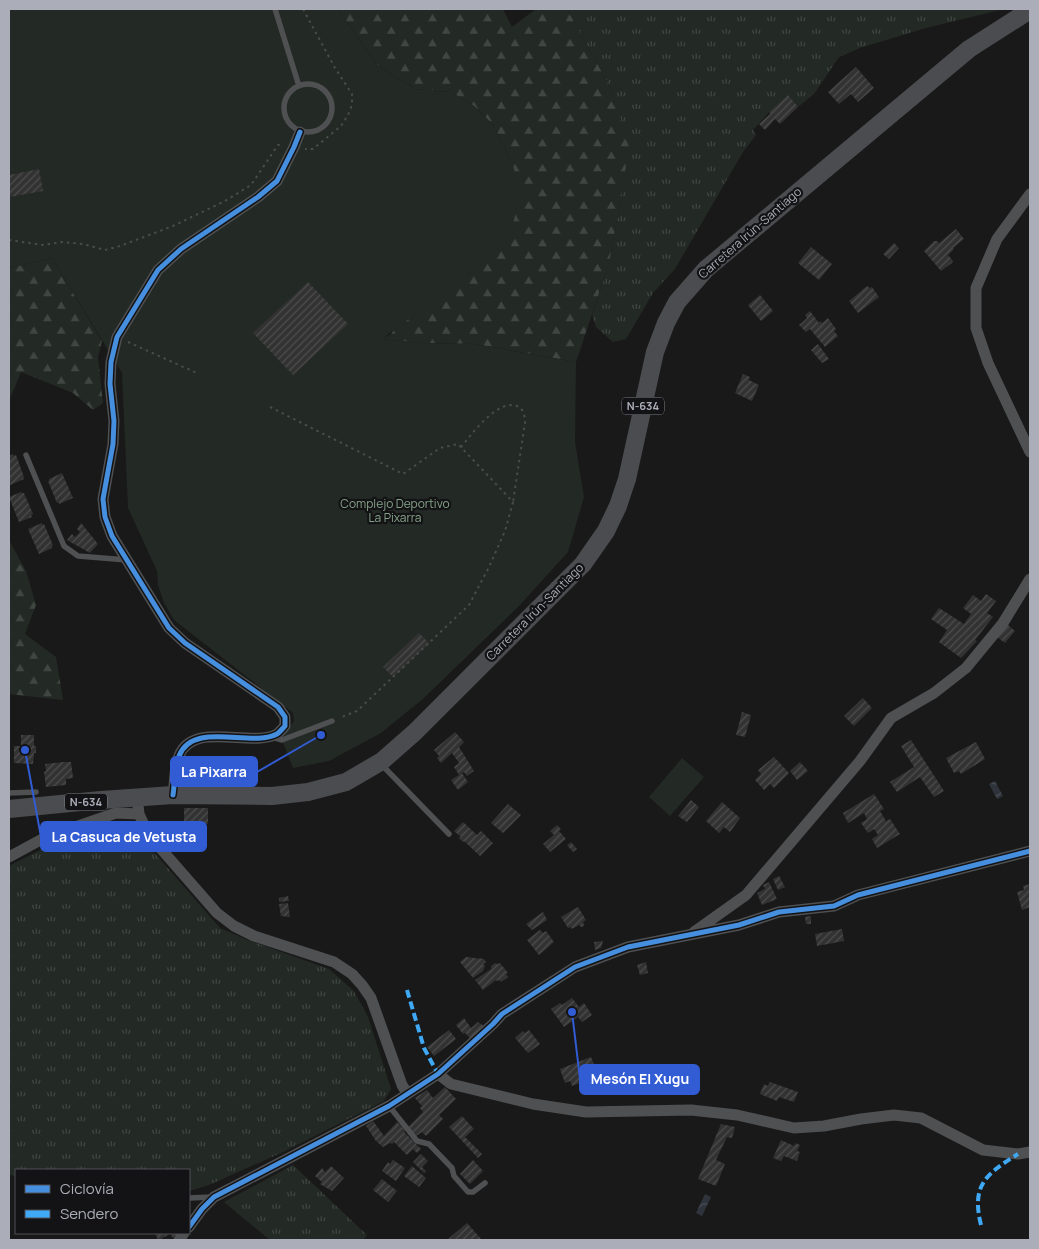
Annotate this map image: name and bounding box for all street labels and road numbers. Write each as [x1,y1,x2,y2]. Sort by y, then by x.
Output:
street label: Carretera Irún-Santiago [694,183,805,282]
road number: N-634 [622,398,664,414]
street label: Carretera Irún-Santiago [482,559,587,664]
road number: N-634 [65,794,107,810]

